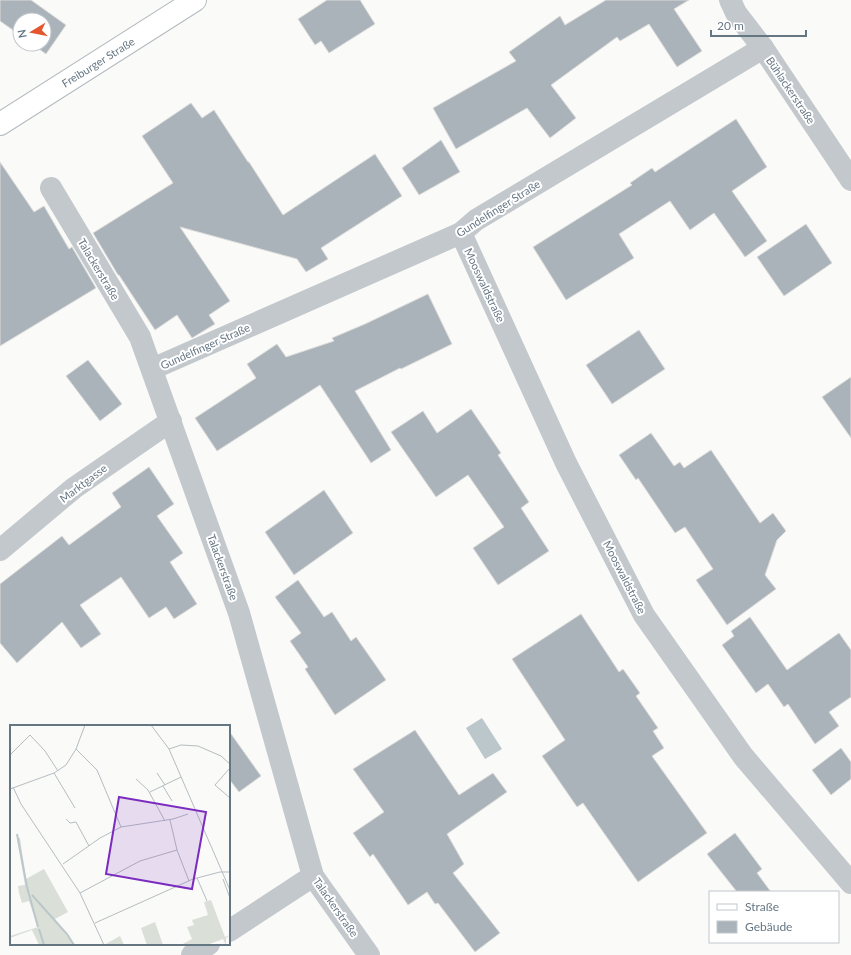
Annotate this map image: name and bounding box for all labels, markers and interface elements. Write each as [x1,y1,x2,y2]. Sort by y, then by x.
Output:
north arrow [12,12,52,52]
scale bar [711,12,806,38]
text: 20 m [717,18,744,33]
text: N [15,29,29,39]
street label: Freiburger Straße [59,34,137,90]
street label: Bühlackerstraße [764,54,818,126]
street label: Gundelfinger Straße [454,177,543,239]
street label: Talackerstraße [76,236,123,302]
street label: Mooswaldstraße [462,246,508,324]
street label: Gundelfinger Straße [158,320,252,372]
street label: Marktgasse [57,461,109,505]
street label: Talackerstraße [205,532,241,602]
street label: Mooswaldstraße [601,538,649,616]
inset map [10,725,230,945]
street label: Talackerstraße [311,875,361,939]
legend [709,891,839,943]
text: Straße [745,899,779,914]
text: Gebäude [745,919,792,934]

